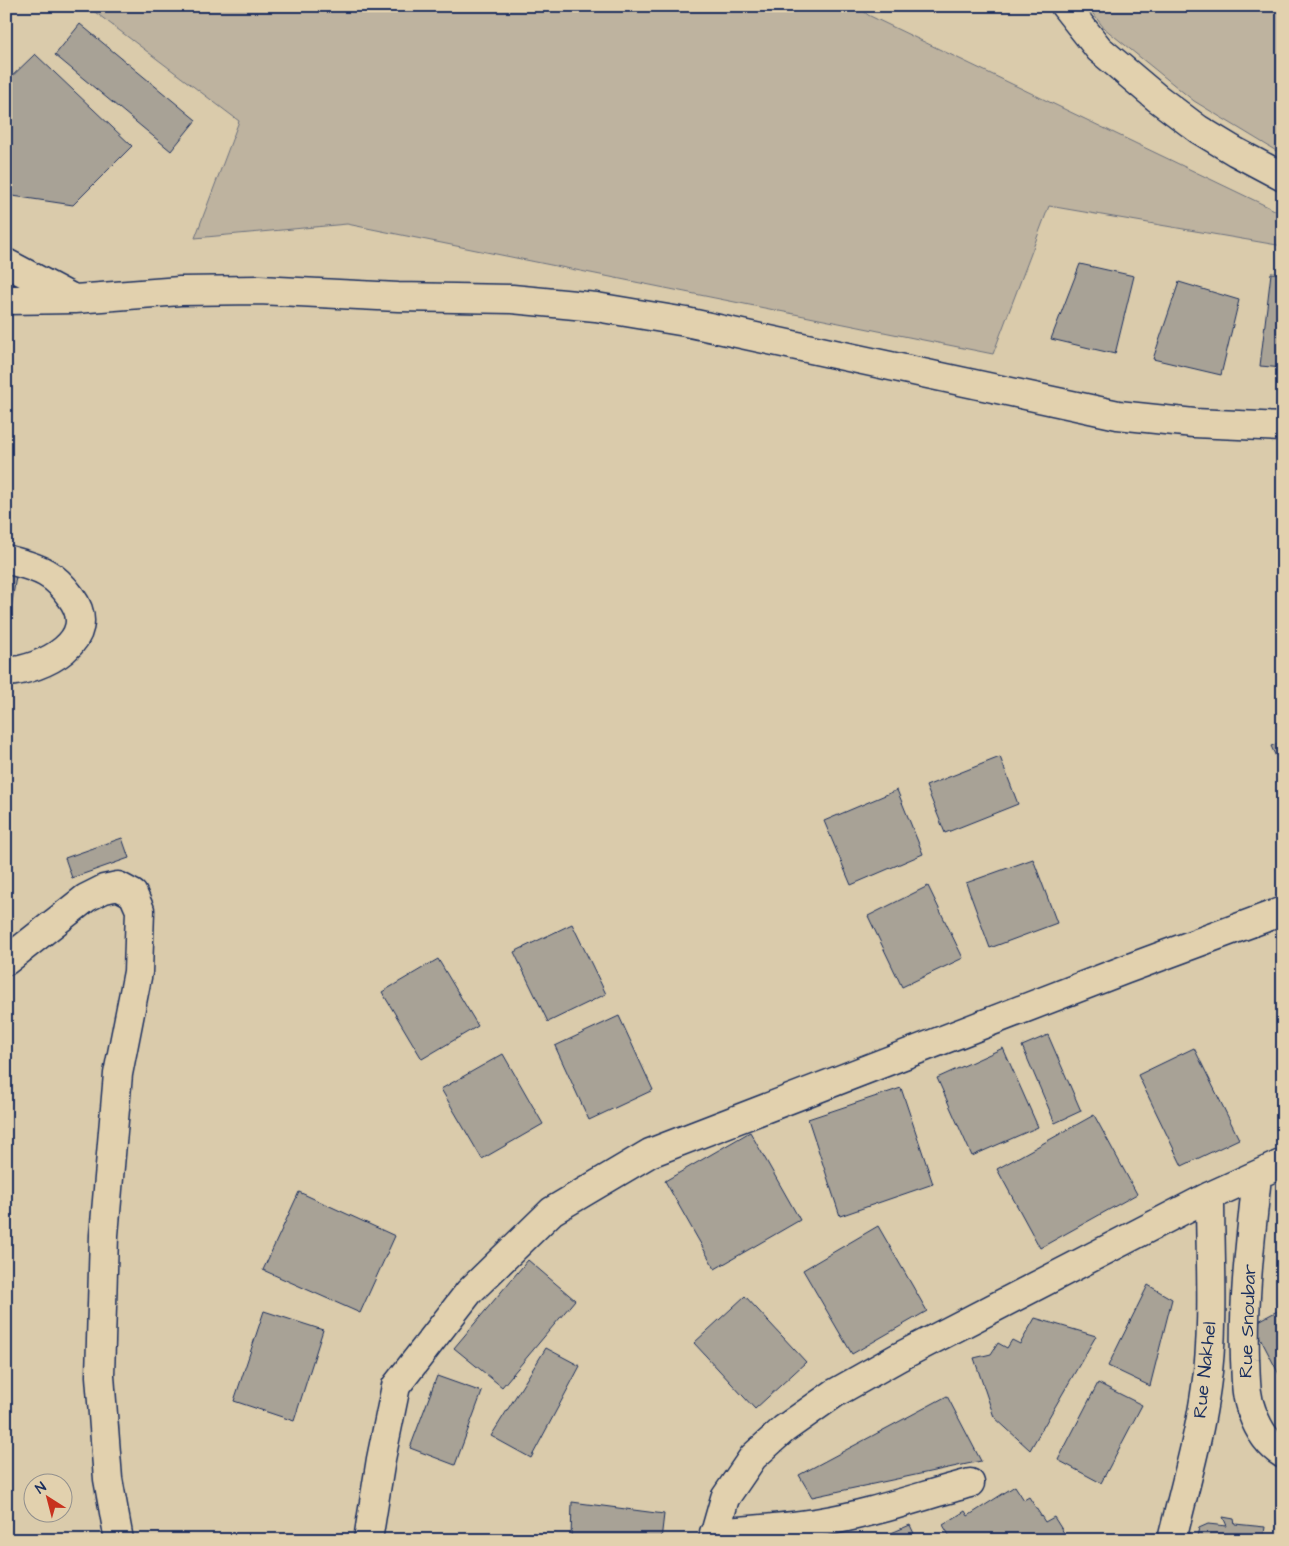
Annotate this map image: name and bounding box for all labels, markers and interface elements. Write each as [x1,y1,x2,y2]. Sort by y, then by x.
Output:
street label: Rue Snoubar [1233,1263,1263,1378]
street label: Rue Nakhel [1187,1320,1223,1420]
north arrow [22,1474,72,1524]
text: N [32,1477,51,1499]

